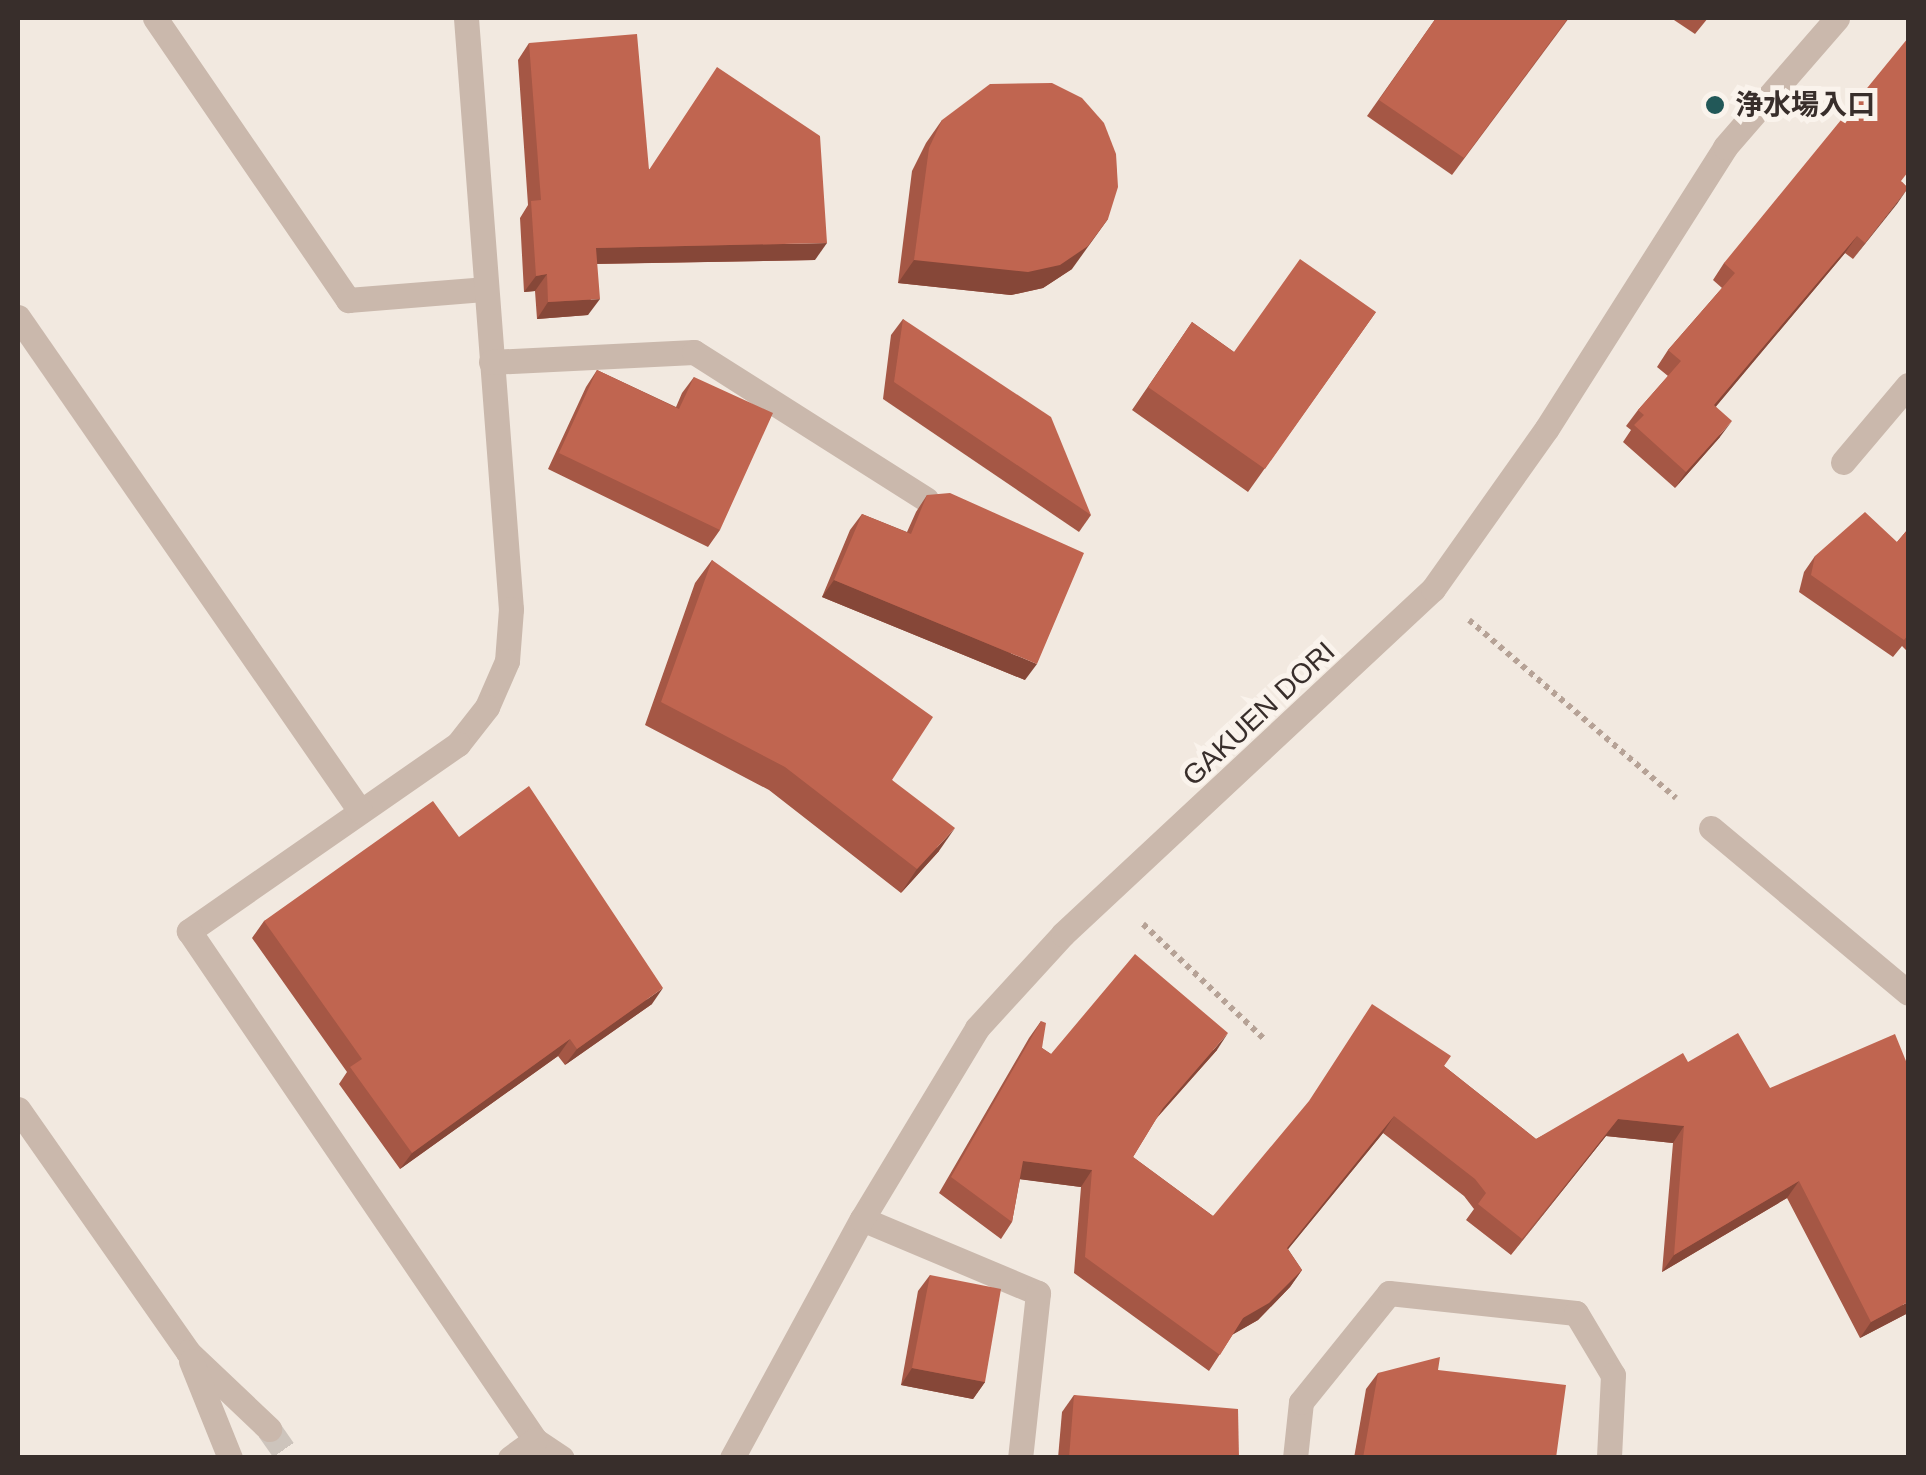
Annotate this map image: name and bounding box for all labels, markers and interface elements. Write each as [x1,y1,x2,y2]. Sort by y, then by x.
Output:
place label: 浄水場入口 [1735,88,1875,122]
marker: 浄水場入口 [1704,94,1726,116]
street label: GAKUEN DORI [1176,635,1342,793]

